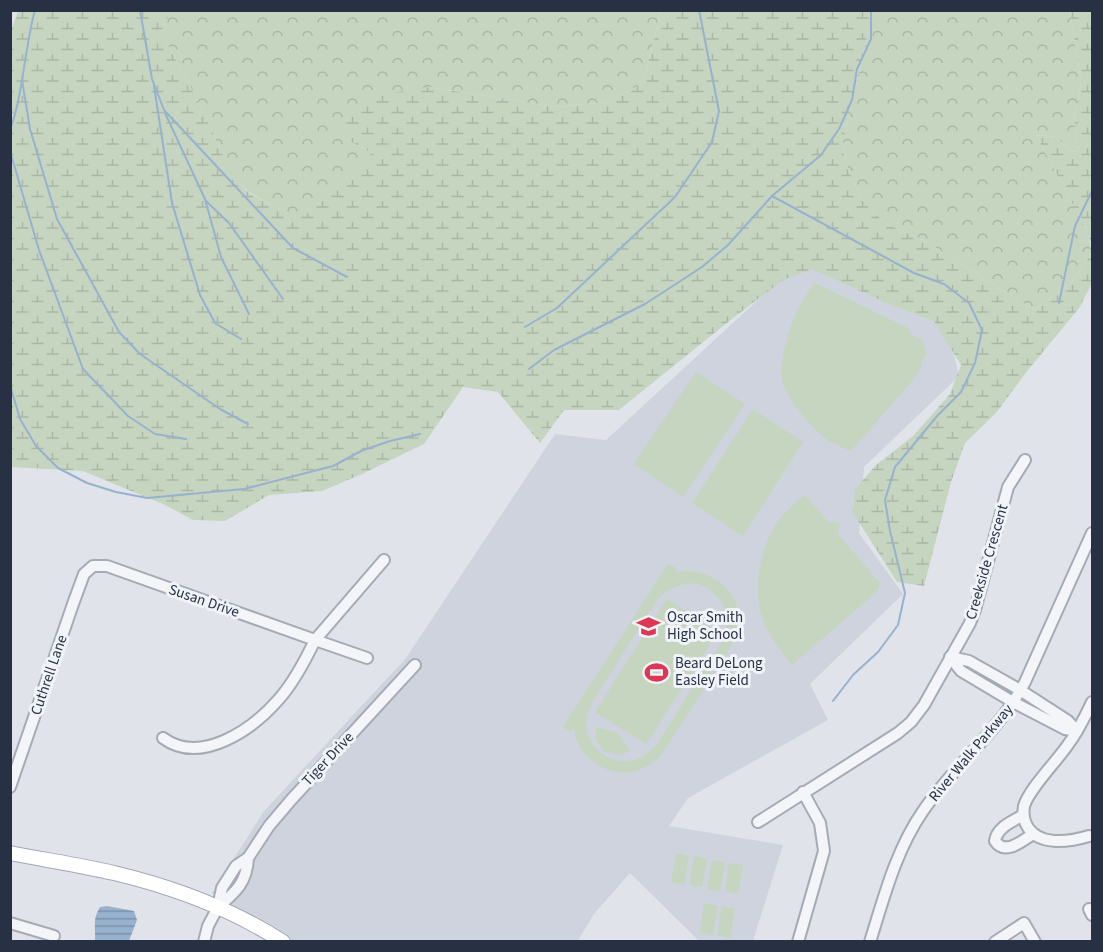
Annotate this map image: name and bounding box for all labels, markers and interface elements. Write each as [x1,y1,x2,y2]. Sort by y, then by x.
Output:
street label: Creekside Crescent [960,502,1014,622]
street label: Susan Drive [166,579,242,623]
place label: Oscar Smith High School [667,607,743,645]
school or university icon: Oscar Smith High School [636,613,662,639]
street label: Cuthrell Lane [25,632,73,718]
place label: Beard DeLong Easley Field [675,653,763,691]
sports icon: Beard DeLong Easley Field [644,659,670,685]
street label: River Walk Parkway [924,700,1018,806]
street label: Tiger Drive [297,727,359,791]

